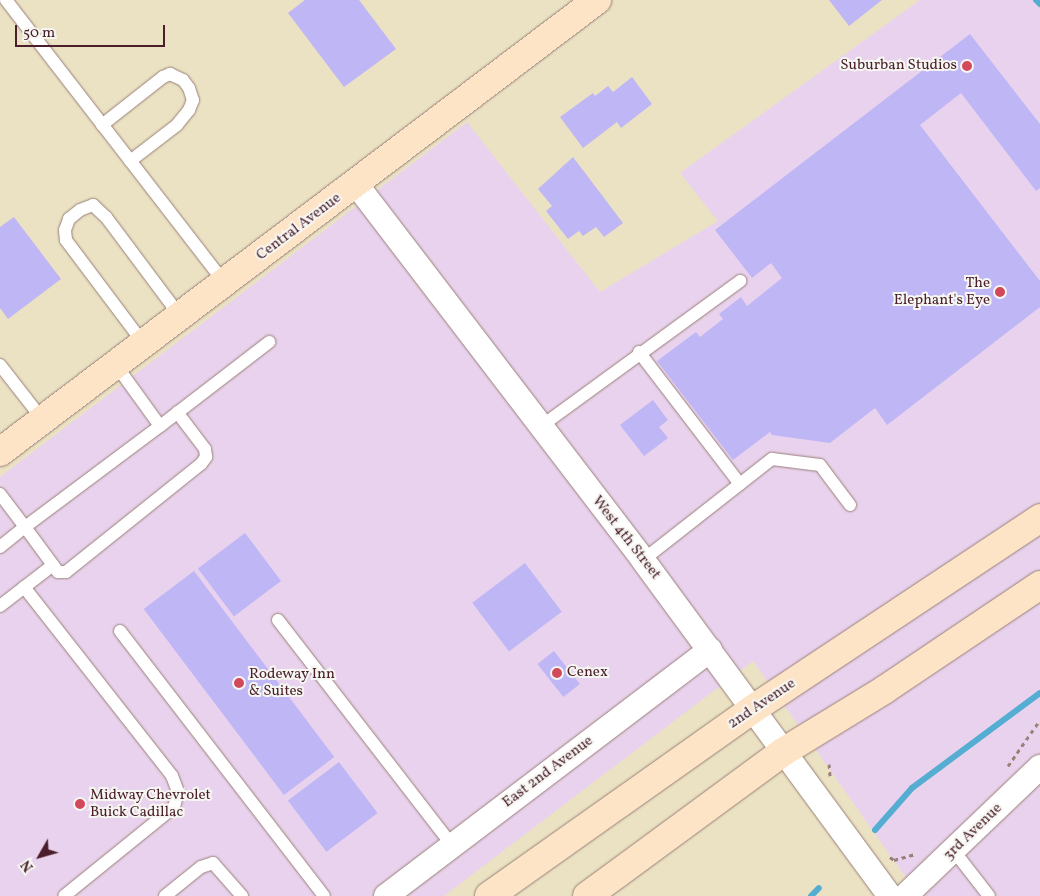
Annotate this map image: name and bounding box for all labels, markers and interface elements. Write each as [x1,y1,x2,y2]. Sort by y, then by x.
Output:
scale bar [18,15,168,47]
text: 50 m [23,23,55,44]
place label: Suburban Studios [840,57,957,75]
marker: Suburban Studios [961,60,973,72]
street label: Central Avenue [253,189,345,265]
place label: The Elephant's Eye [894,274,990,309]
marker: The Elephant's Eye [994,286,1006,298]
street label: West 4th Street [588,493,664,583]
place label: Cenex [567,664,608,682]
place label: Rodeway Inn & Suites [249,665,335,700]
marker: Cenex [551,667,563,679]
street label: 2nd Avenue [725,675,799,733]
marker: Rodeway Inn & Suites [233,677,245,689]
street label: East 2nd Avenue [499,732,597,812]
place label: Midway Chevrolet Buick Cadillac [90,786,211,821]
marker: Midway Chevrolet Buick Cadillac [74,798,86,810]
street label: 3rd Avenue [940,800,1006,864]
north arrow [15,831,65,881]
text: N [17,856,38,875]

